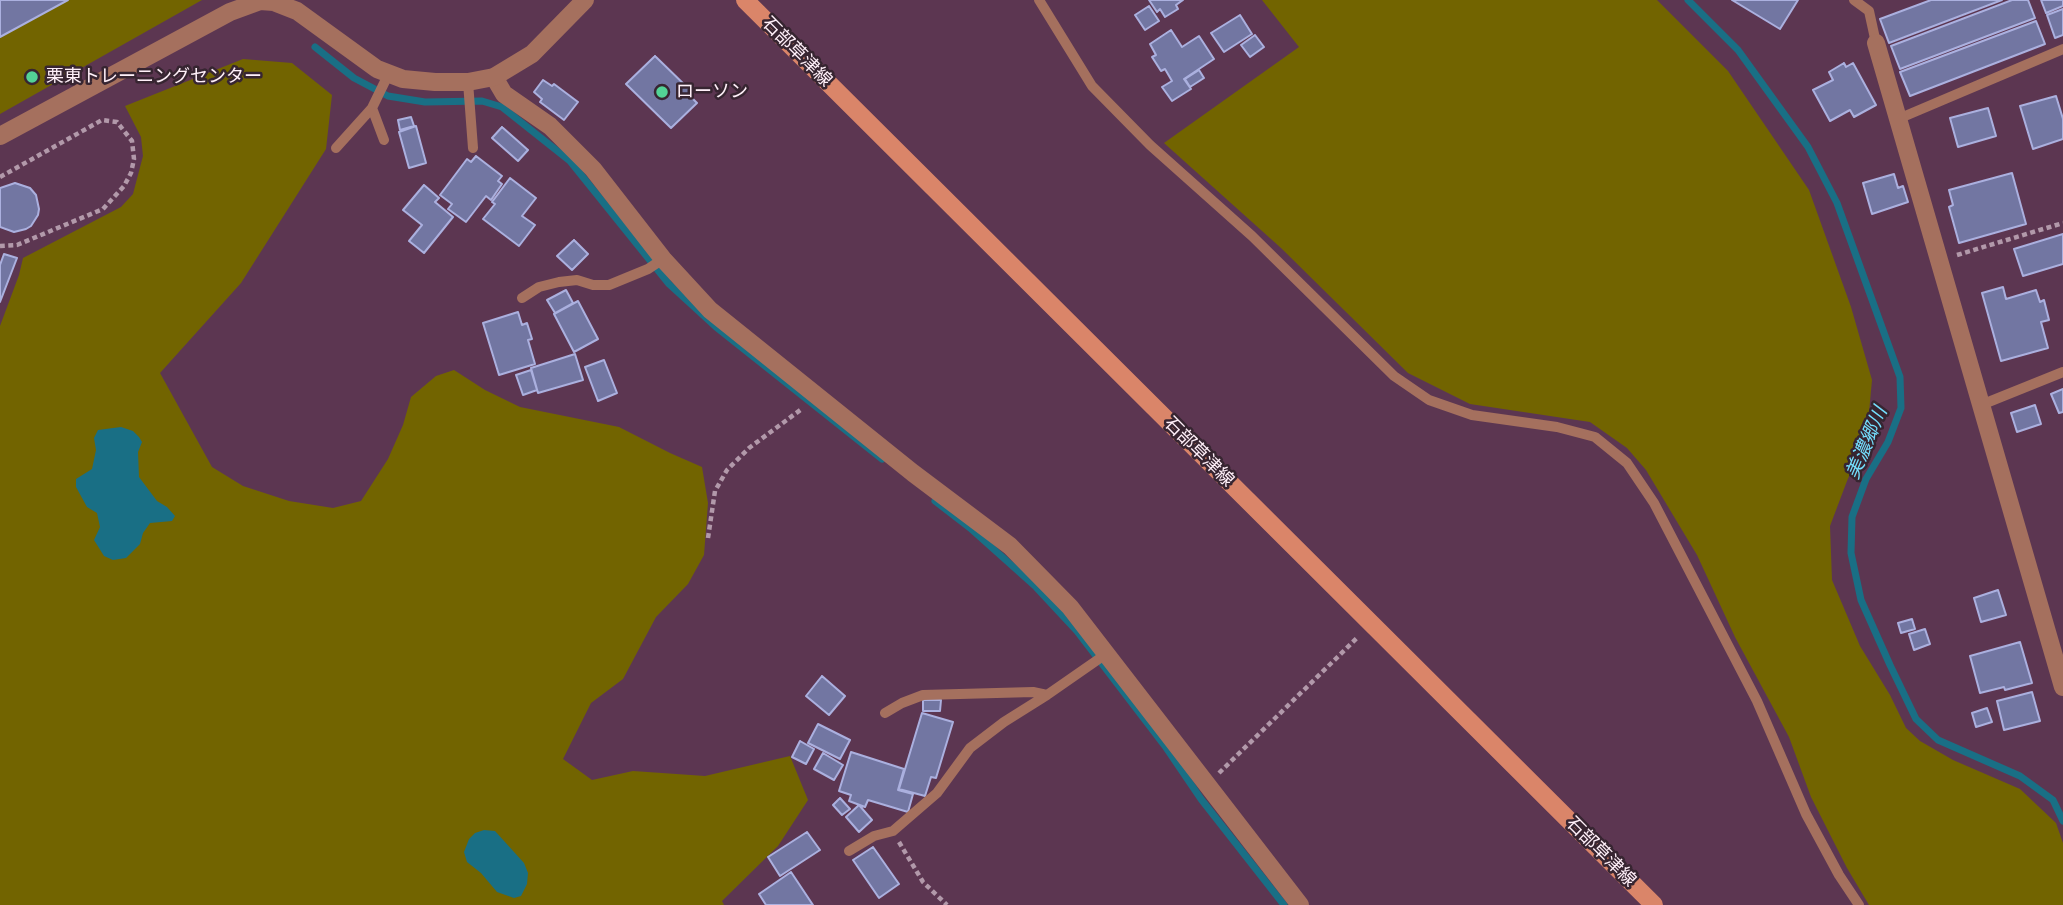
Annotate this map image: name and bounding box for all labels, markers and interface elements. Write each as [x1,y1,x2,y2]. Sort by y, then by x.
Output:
street label: 石部草津線 [758,13,836,91]
place label: 栗東トレーニングセンター [46,66,262,88]
marker: 栗東トレーニングセンター [24,69,40,85]
place label: ローソン [676,81,748,103]
marker: ローソン [654,84,670,100]
water label: 美濃郷川 [1842,404,1892,482]
street label: 石部草津線 [1160,413,1238,491]
street label: 石部草津線 [1562,813,1640,891]

